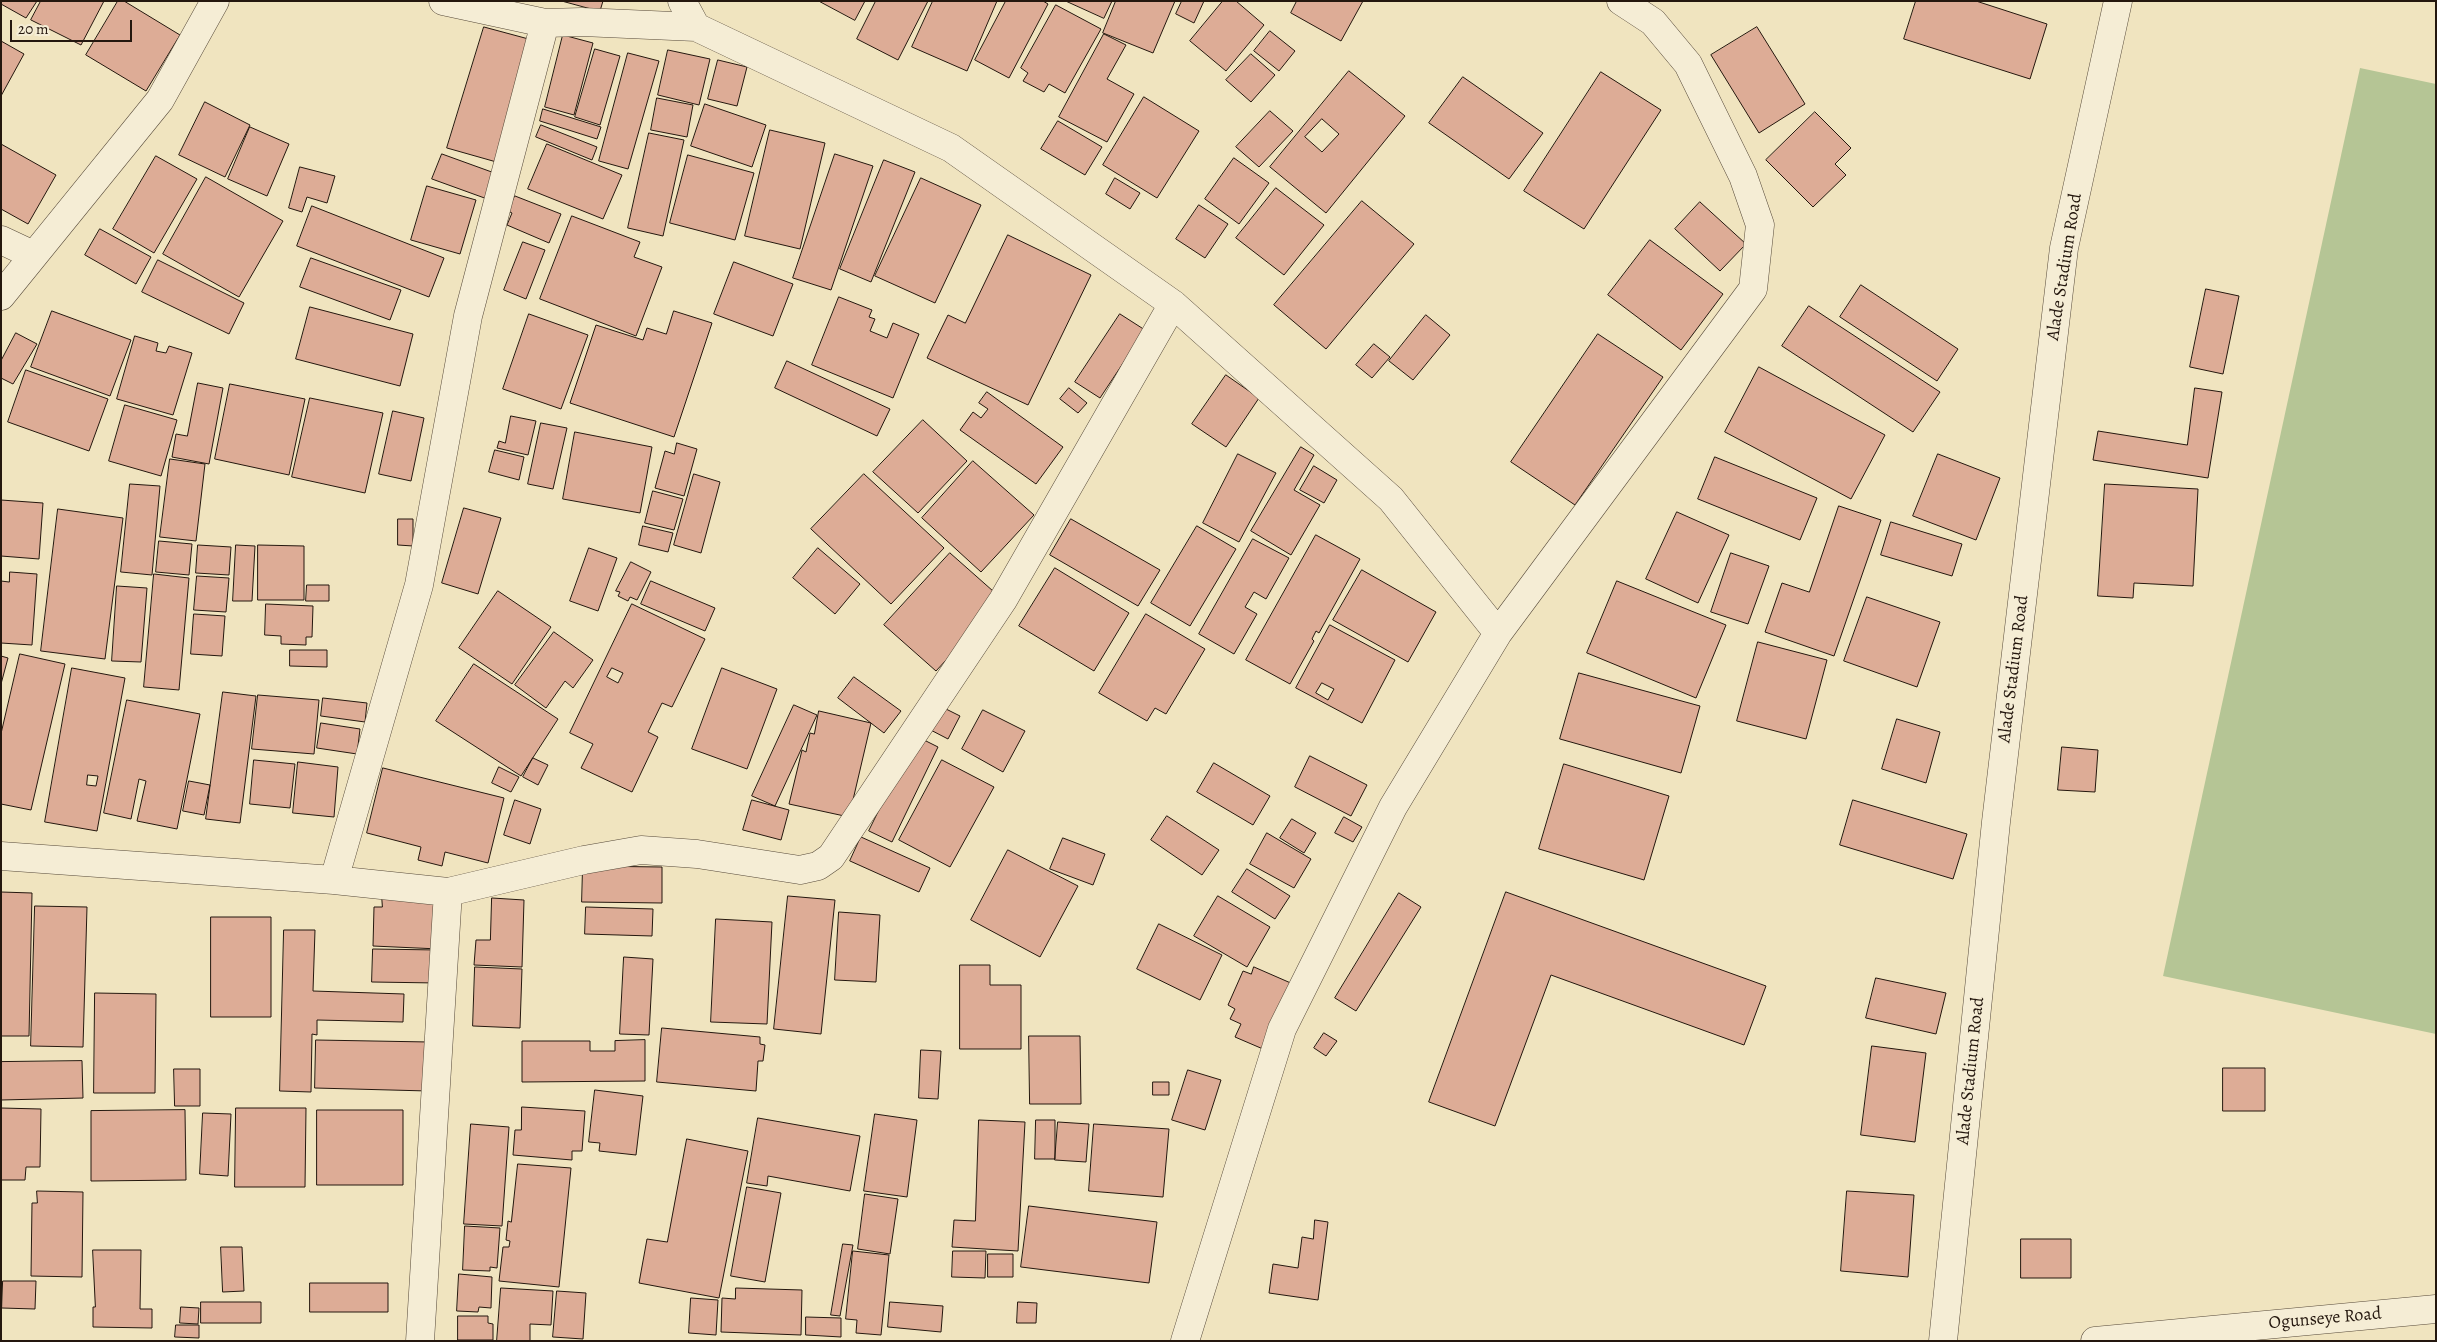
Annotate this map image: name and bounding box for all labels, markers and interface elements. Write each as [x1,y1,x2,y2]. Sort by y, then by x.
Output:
scale bar [12,10,135,42]
text: 20 m [18,19,49,39]
street label: Alade Stadium Road [2043,192,2087,342]
street label: Alade Stadium Road [1994,594,2034,744]
street label: Alade Stadium Road [1952,996,1990,1146]
street label: Ogunseye Road [2268,1303,2382,1335]

